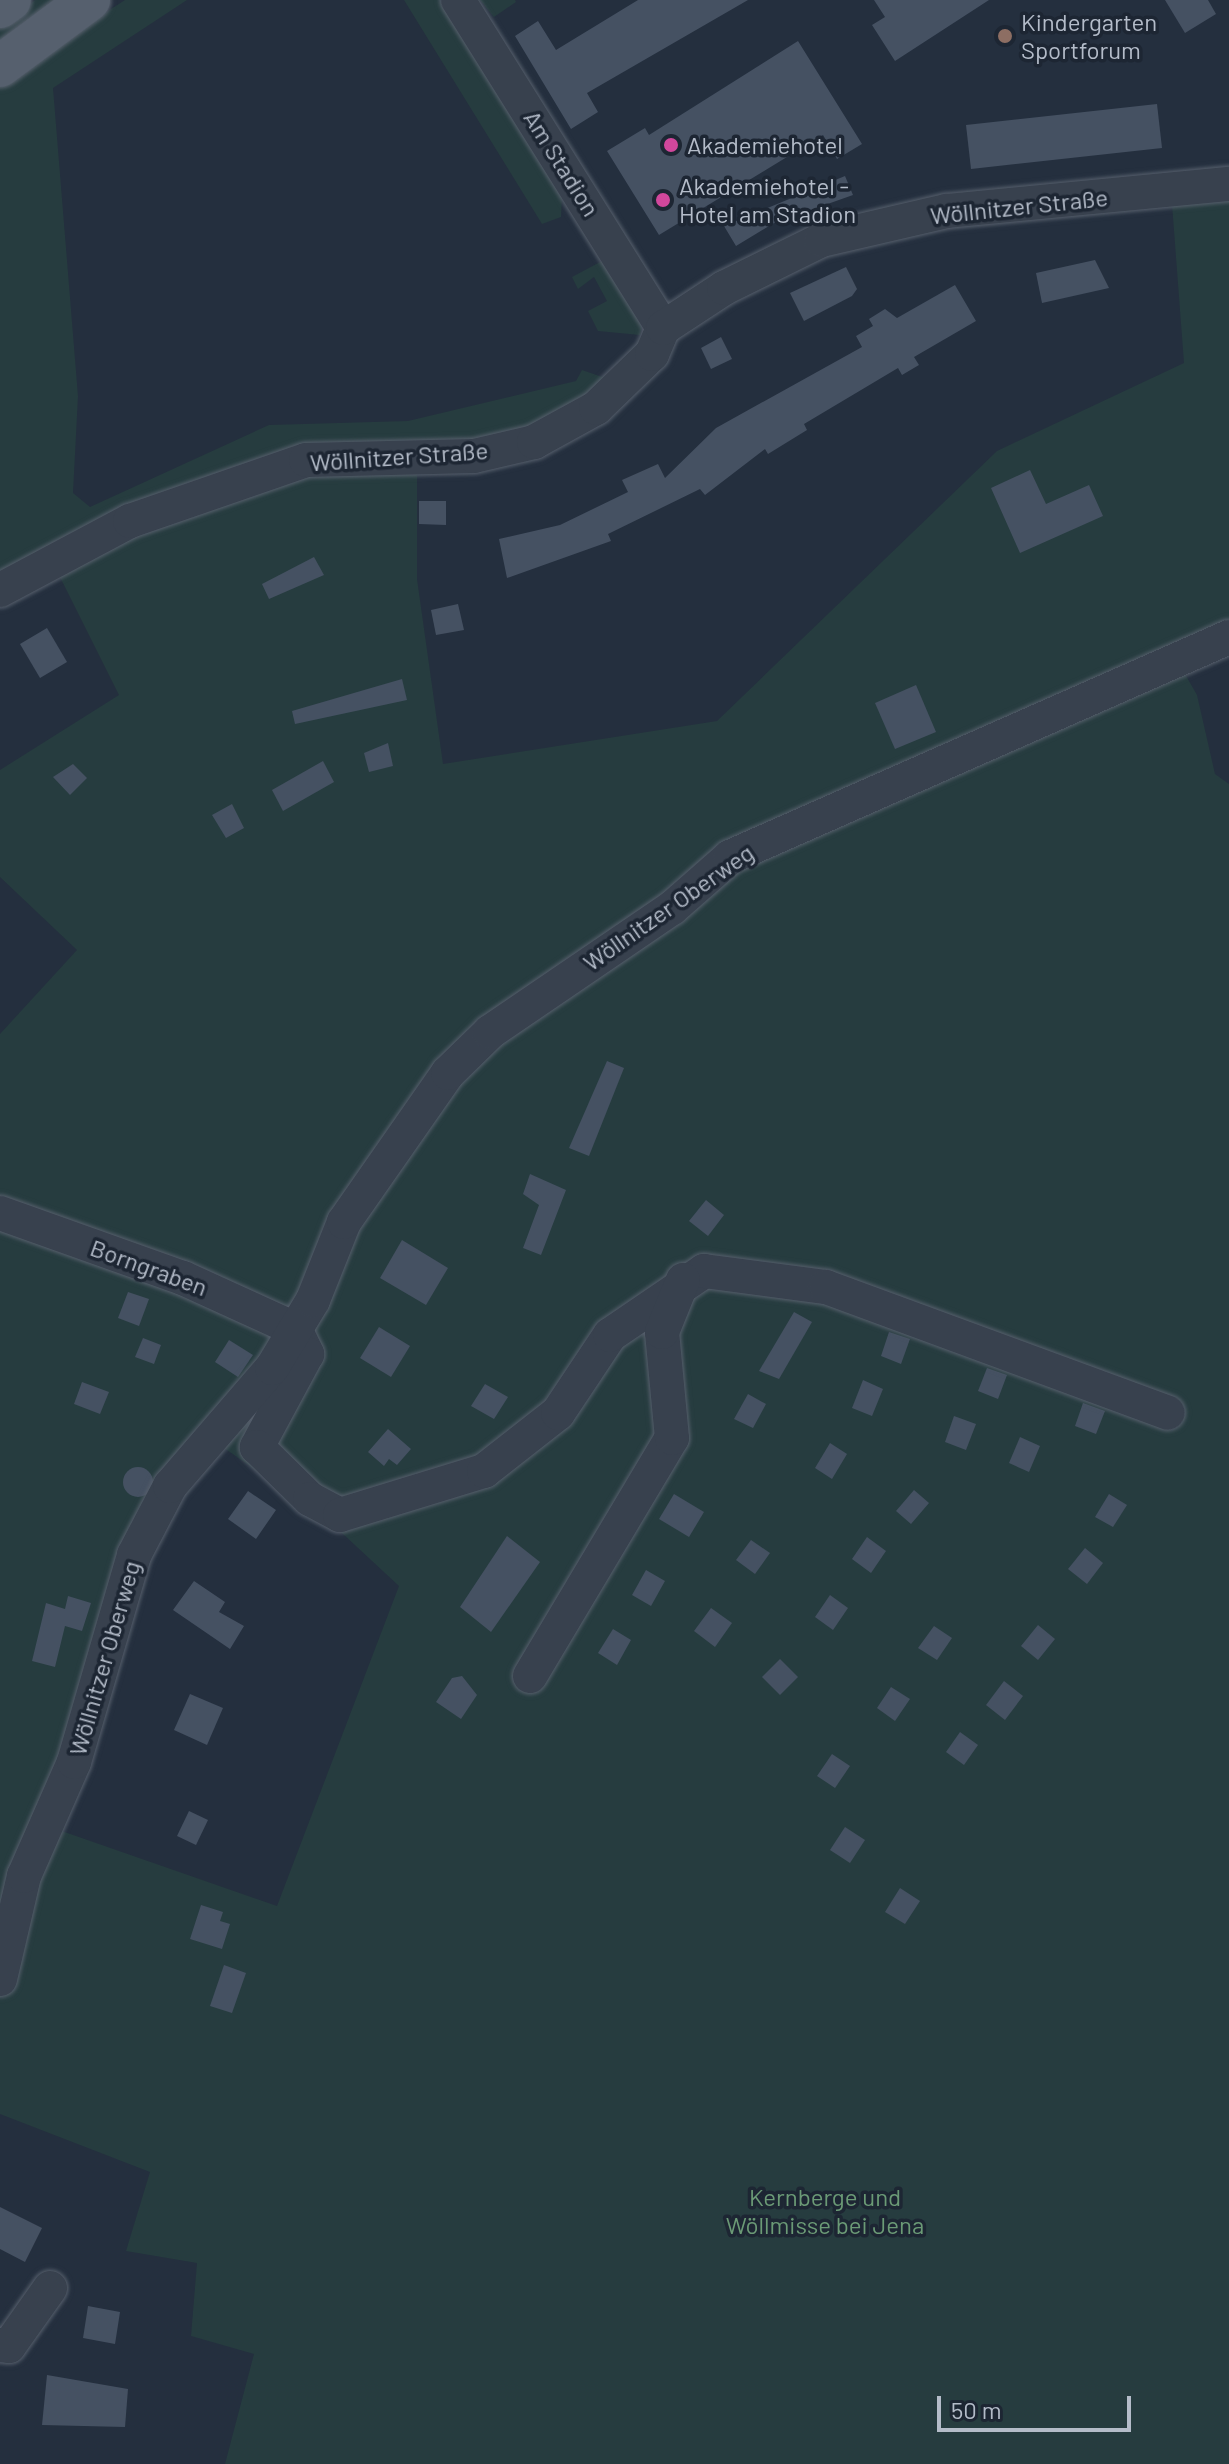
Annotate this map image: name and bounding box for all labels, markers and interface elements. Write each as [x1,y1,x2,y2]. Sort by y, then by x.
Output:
place label: Kindergarten Sportforum [1021,8,1157,64]
marker: Kindergarten Sportforum [996,27,1014,45]
street label: Am Stadion [518,105,606,221]
place label: Akademiehotel [687,131,843,159]
marker: Akademiehotel [662,136,680,154]
place label: Akademiehotel - Hotel am Stadion [679,172,856,228]
street label: Wöllnitzer Straße [929,182,1109,230]
marker: Akademiehotel - Hotel am Stadion [654,191,672,209]
street label: Wöllnitzer Straße [309,435,489,477]
street label: Wöllnitzer Oberweg [577,838,759,976]
street label: Borngraben [87,1233,211,1301]
street label: Wöllnitzer Oberweg [62,1557,146,1759]
park label: Kernberge und Wöllmisse bei Jena [726,2183,924,2239]
scale bar [941,2380,1135,2430]
text: 50 m [951,2395,1002,2424]

